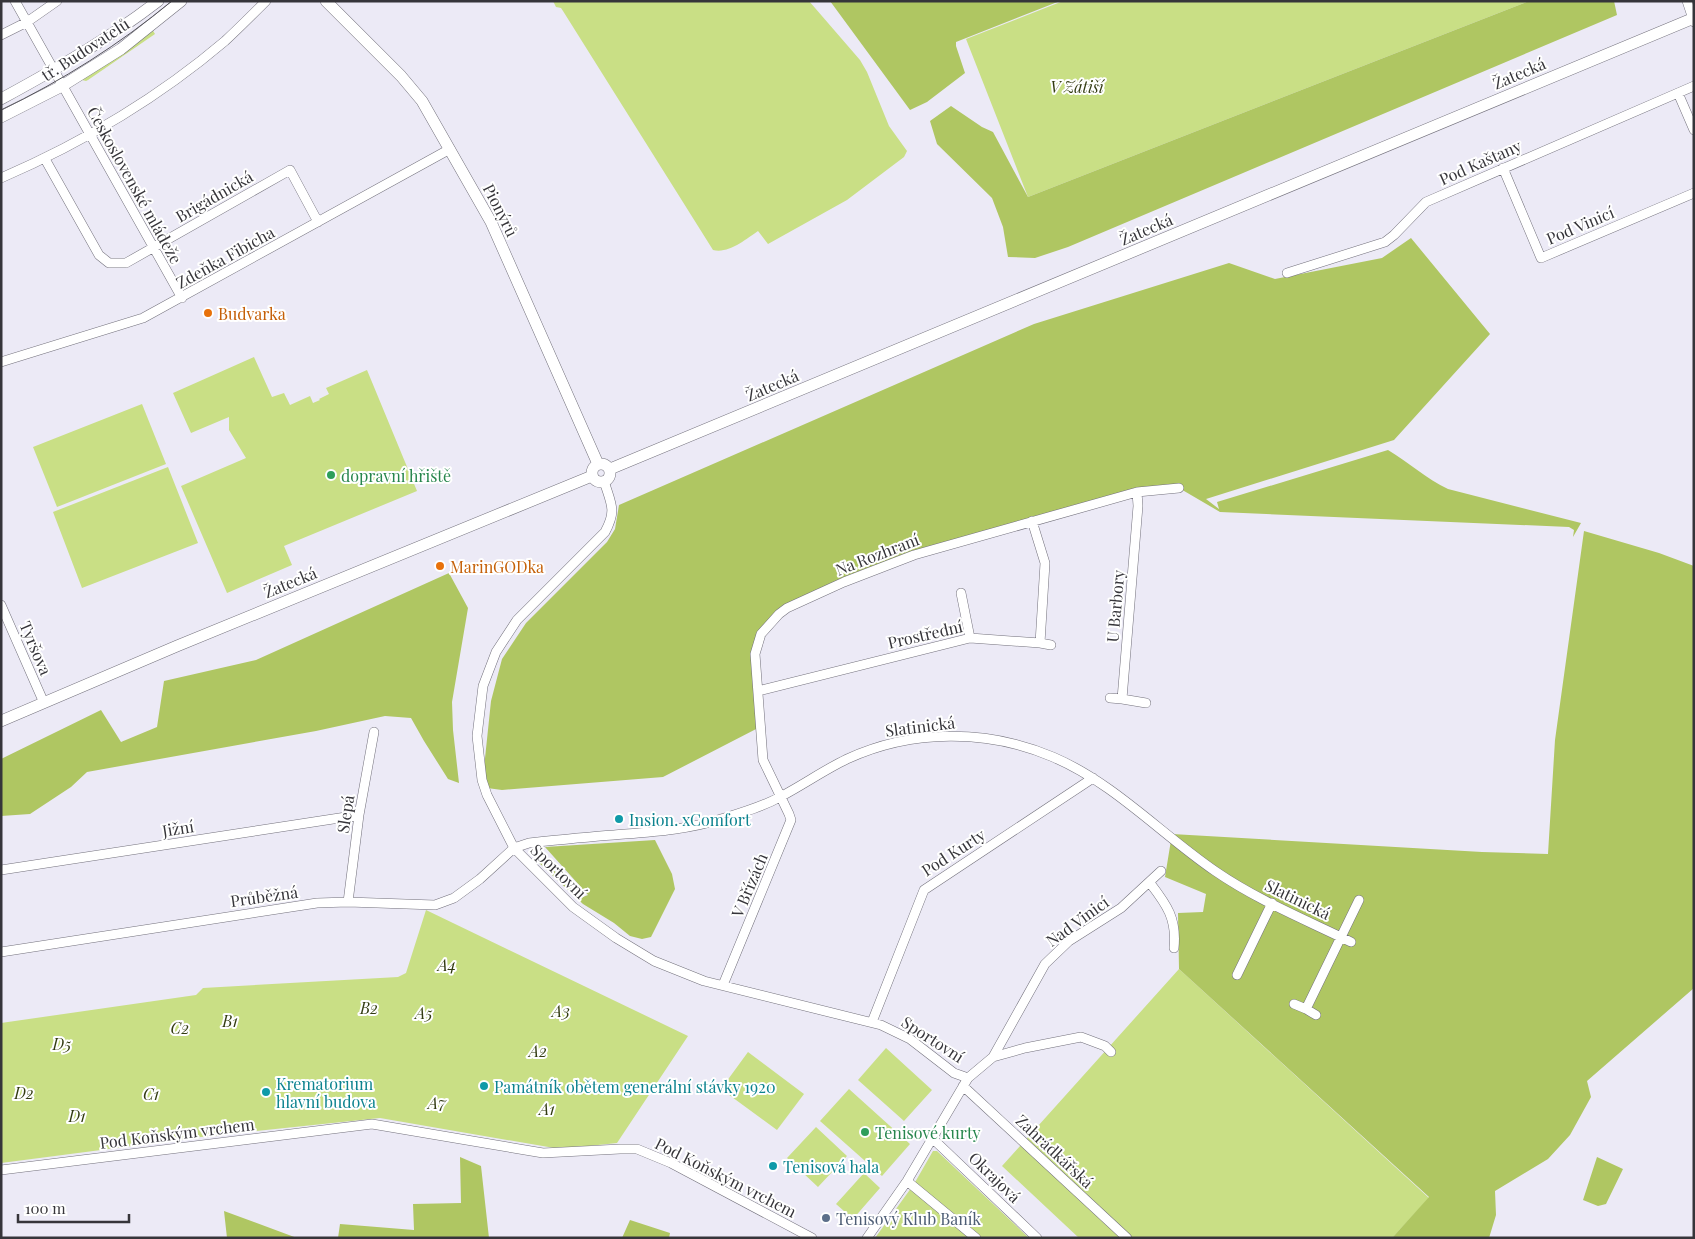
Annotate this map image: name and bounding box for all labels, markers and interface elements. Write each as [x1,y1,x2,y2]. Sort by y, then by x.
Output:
street label: tř. Budovatelů [37,13,133,85]
street label: Žatecká [1489,52,1549,94]
park label: V Zátiší [1050,76,1106,97]
street label: Československé mládeže [83,103,187,267]
street label: Pod Kaštany [1436,135,1524,189]
street label: Brigádnická [172,165,256,227]
street label: Pionýrů [479,180,523,240]
street label: Pod Vinicí [1543,201,1617,249]
street label: Žatecká [1116,208,1176,250]
street label: Zdeňka Fibicha [172,221,278,293]
place label: Budvarka [218,303,286,324]
marker: Budvarka [202,307,214,319]
street label: Žatecká [742,364,802,406]
place label: dopravní hřiště [341,465,451,486]
marker: dopravní hřiště [325,469,337,481]
street label: Na Rozhraní [832,528,922,580]
place label: MarinGODka [450,556,544,577]
marker: MarinGODka [434,560,446,572]
street label: Žatecká [260,562,320,602]
street label: U Barbory [1101,569,1129,643]
street label: Prostřední [886,615,965,653]
street label: Tyršova [15,618,57,678]
street label: Slatinická [884,711,956,741]
street label: Slepá [332,793,358,835]
place label: Insion. xComfort [629,809,751,830]
marker: Insion. xComfort [613,813,625,825]
street label: Jižní [160,815,196,841]
street label: Pod Kurty [917,824,989,880]
street label: Sportovní [526,839,592,903]
street label: V Břízách [726,849,772,921]
street label: Slatinická [1262,874,1334,924]
street label: Průběžná [229,881,299,911]
street label: Nad Vinicí [1041,891,1113,951]
park label: A4 [436,954,456,975]
park label: B2 [359,997,378,1018]
park label: A3 [550,1000,570,1021]
park label: A5 [413,1002,433,1023]
park label: B1 [221,1010,238,1031]
street label: Sportovní [898,1011,968,1067]
park label: C2 [171,1017,189,1038]
park label: D5 [52,1033,72,1054]
park label: A2 [527,1040,547,1061]
place label: Krematorium hlavní budova [276,1073,376,1112]
place label: Památník obětem generální stávky 1920 [494,1076,776,1097]
marker: Památník obětem generální stávky 1920 [478,1080,490,1092]
park label: D2 [13,1082,34,1103]
park label: C1 [143,1083,160,1104]
marker: Krematorium hlavní budova [260,1086,272,1098]
park label: A7 [426,1092,447,1113]
park label: A1 [537,1098,555,1119]
park label: D1 [67,1105,86,1126]
street label: Zahrádkářská [1012,1110,1098,1192]
street label: Pod Koňským vrchem [98,1113,256,1153]
place label: Tenisové kurty [875,1122,981,1143]
marker: Tenisové kurty [859,1126,871,1138]
street label: Pod Koňským vrchem [652,1132,800,1222]
street label: Okrajová [965,1147,1025,1207]
place label: Tenisová hala [783,1156,879,1177]
marker: Tenisová hala [767,1160,779,1172]
scale bar [18,1192,129,1224]
text: 100 m [25,1198,66,1218]
place label: Tenisový Klub Baník [836,1208,981,1229]
marker: Tenisový Klub Baník [820,1212,832,1224]

